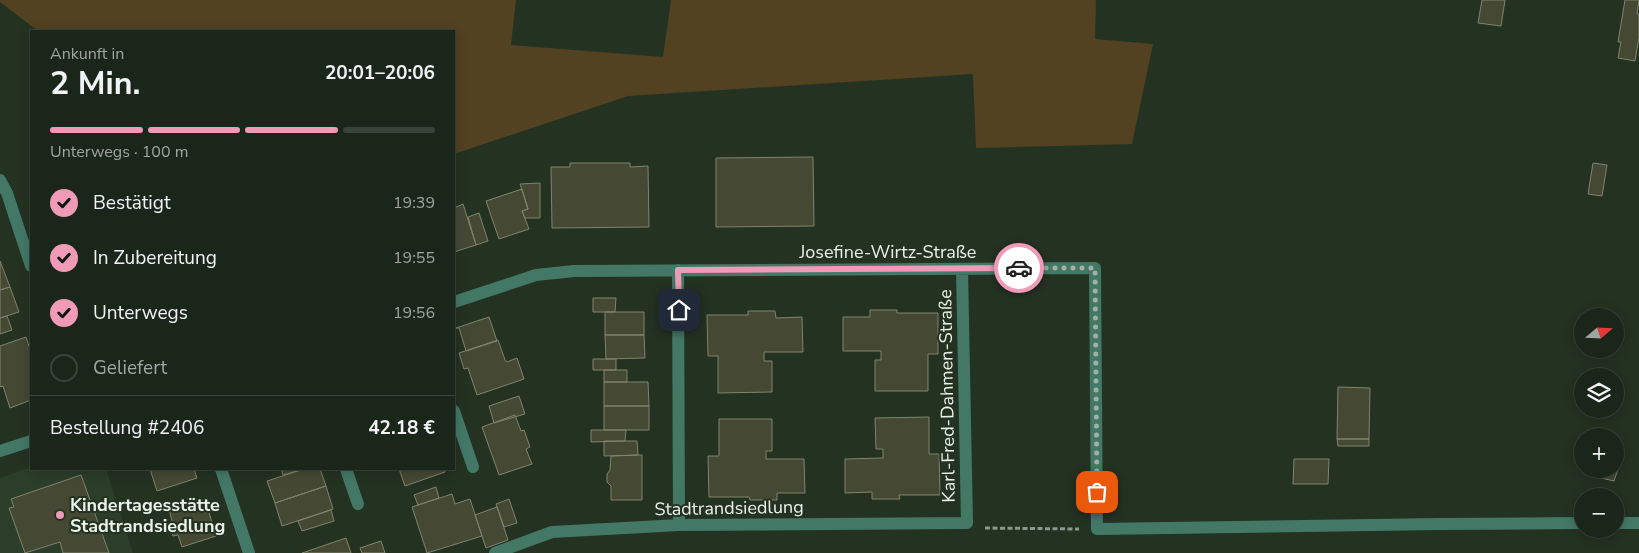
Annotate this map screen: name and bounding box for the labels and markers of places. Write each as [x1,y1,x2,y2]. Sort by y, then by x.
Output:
pin [658,289,700,331]
pin [1076,471,1118,513]
place label: Kindertagesstätte Stadtrandsiedlung [70,493,225,538]
marker: Kindertagesstätte Stadtrandsiedlung [54,509,66,521]

